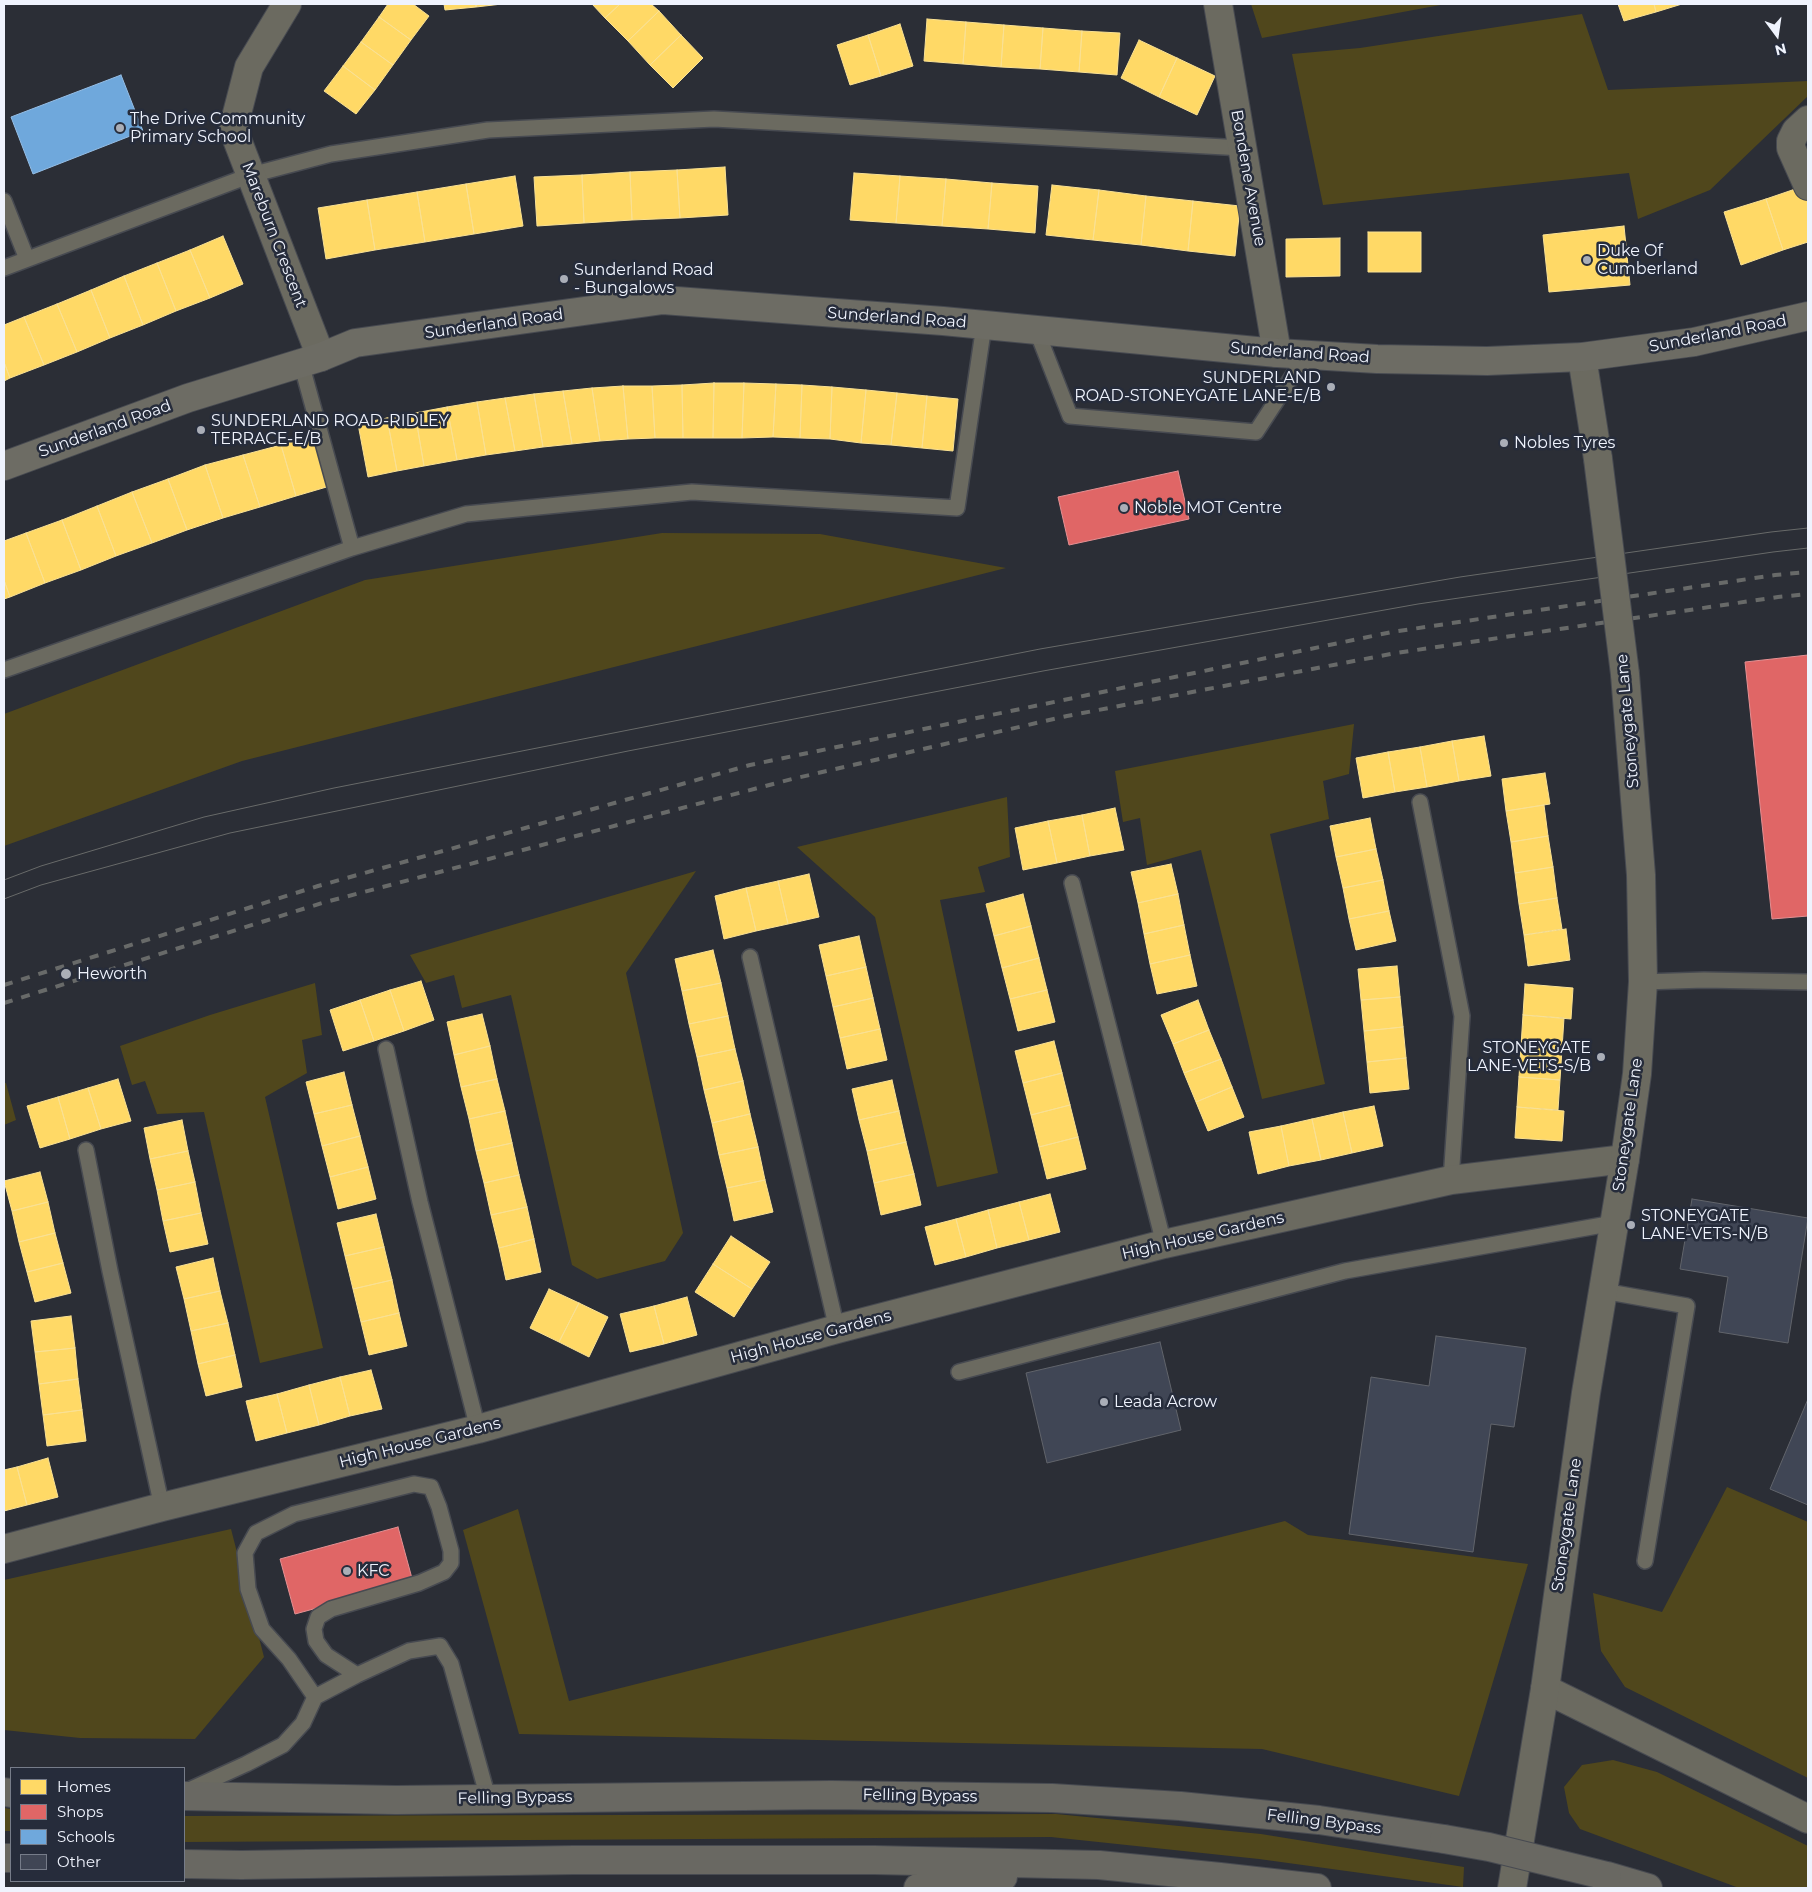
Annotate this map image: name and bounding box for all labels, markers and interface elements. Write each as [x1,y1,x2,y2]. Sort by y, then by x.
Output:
north arrow [1752,10,1802,60]
text: N [1773,39,1788,60]
street label: Bondene Avenue [1227,108,1269,248]
place label: The Drive Community Primary School [130,109,305,147]
marker: The Drive Community Primary School [114,122,126,134]
street label: Mareburn Crescent [237,160,311,310]
place label: Duke Of Cumberland [1597,241,1698,279]
marker: Duke Of Cumberland [1581,254,1593,266]
place label: Sunderland Road - Bungalows [574,260,714,298]
marker: Sunderland Road - Bungalows [558,273,570,285]
street label: Sunderland Road [827,304,967,332]
street label: Sunderland Road [424,305,564,343]
street label: Sunderland Road [1648,311,1788,357]
street label: Sunderland Road [1230,339,1370,367]
place label: SUNDERLAND ROAD-STONEYGATE LANE-E/B [1074,368,1321,406]
marker: SUNDERLAND ROAD-STONEYGATE LANE-E/B [1325,381,1337,393]
street label: Sunderland Road [36,396,174,462]
place label: SUNDERLAND ROAD-RIDLEY TERRACE-E/B [211,411,449,449]
marker: SUNDERLAND ROAD-RIDLEY TERRACE-E/B [195,424,207,436]
place label: Nobles Tyres [1514,433,1615,453]
marker: Nobles Tyres [1498,437,1510,449]
place label: Noble MOT Centre [1134,498,1282,518]
marker: Noble MOT Centre [1118,502,1130,514]
street label: Stoneygate Lane [1613,653,1643,789]
place label: Heworth [77,964,147,984]
marker: Heworth [59,967,73,981]
place label: STONEYGATE LANE-VETS-S/B [1467,1038,1591,1076]
marker: STONEYGATE LANE-VETS-S/B [1595,1051,1607,1063]
street label: Stoneygate Lane [1609,1057,1647,1193]
place label: STONEYGATE LANE-VETS-N/B [1641,1206,1768,1244]
street label: High House Gardens [1120,1208,1286,1264]
marker: STONEYGATE LANE-VETS-N/B [1625,1219,1637,1231]
street label: High House Gardens [728,1306,894,1368]
place label: Leada Acrow [1114,1392,1217,1412]
marker: Leada Acrow [1098,1396,1110,1408]
street label: High House Gardens [337,1414,503,1472]
street label: Stoneygate Lane [1548,1457,1586,1593]
place label: KFC [357,1561,390,1581]
marker: KFC [341,1565,353,1577]
legend [10,1767,185,1882]
text: Homes [57,1777,111,1796]
street label: Felling Bypass [862,1785,978,1807]
street label: Felling Bypass [457,1787,573,1809]
text: Shops [57,1802,103,1821]
street label: Felling Bypass [1266,1805,1382,1839]
text: Schools [57,1827,115,1846]
text: Other [57,1852,101,1871]

